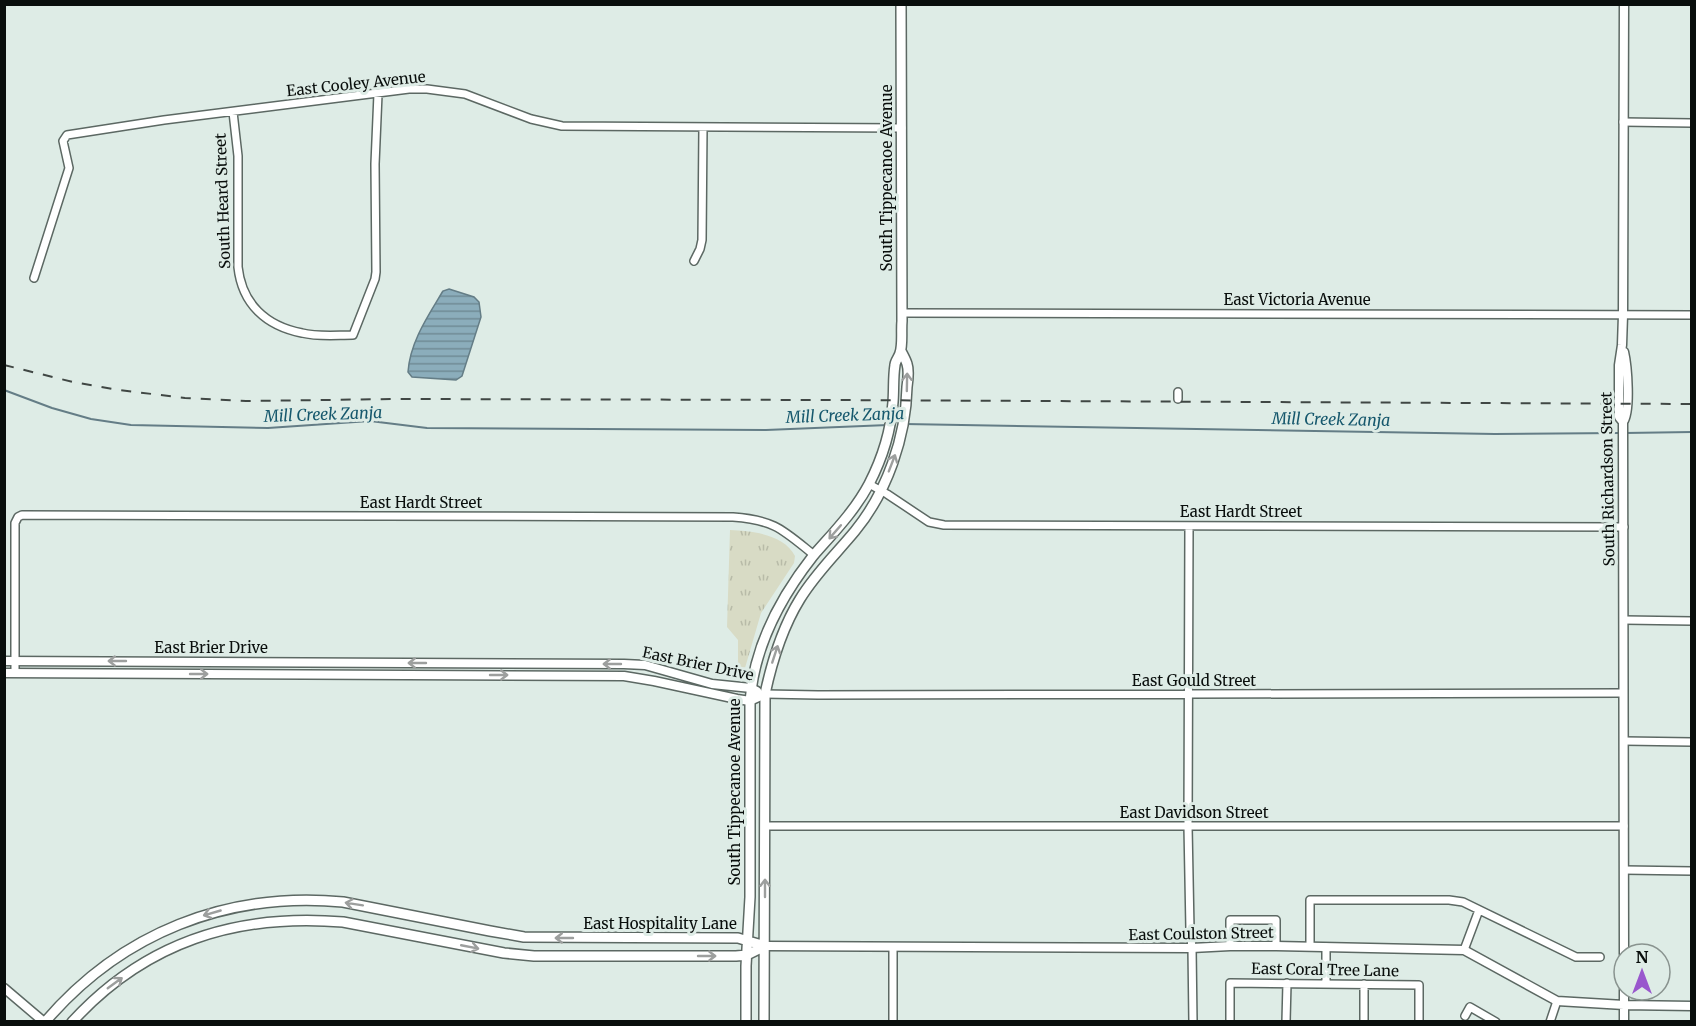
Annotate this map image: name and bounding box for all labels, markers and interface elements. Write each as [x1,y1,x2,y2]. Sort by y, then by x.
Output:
street label: East Cooley Avenue [285,67,427,100]
street label: South Tippecanoe Avenue [877,84,896,272]
street label: South Heard Street [211,133,234,269]
street label: East Victoria Avenue [1223,290,1371,309]
one-way arrow [902,372,913,392]
street label: South Richardson Street [1596,391,1619,567]
water label: Mill Creek Zanja [263,402,383,426]
water label: Mill Creek Zanja [785,403,905,427]
water label: Mill Creek Zanja [1271,408,1390,430]
one-way arrow [887,454,898,473]
street label: East Hardt Street [360,493,482,512]
street label: East Hardt Street [1180,502,1302,521]
one-way arrow [828,524,842,539]
street label: East Brier Drive [154,638,268,657]
street label: East Brier Drive [641,642,756,685]
one-way arrow [771,645,782,664]
one-way arrow [107,655,127,667]
one-way arrow [407,657,427,668]
one-way arrow [602,658,622,670]
one-way arrow [189,668,209,680]
one-way arrow [489,669,509,681]
street label: East Gould Street [1132,671,1256,690]
street label: South Tippecanoe Avenue [725,698,744,886]
street label: East Davidson Street [1119,803,1269,822]
one-way arrow [759,878,771,898]
one-way arrow [345,898,365,909]
one-way arrow [203,908,222,919]
street label: East Hospitality Lane [583,914,737,933]
street label: East Coulston Street [1128,923,1274,944]
one-way arrow [554,932,574,944]
one-way arrow [460,942,480,953]
north arrow [1612,942,1672,1002]
text: N [1636,947,1649,967]
one-way arrow [697,950,717,962]
street label: East Coral Tree Lane [1251,959,1399,980]
one-way arrow [107,976,123,989]

